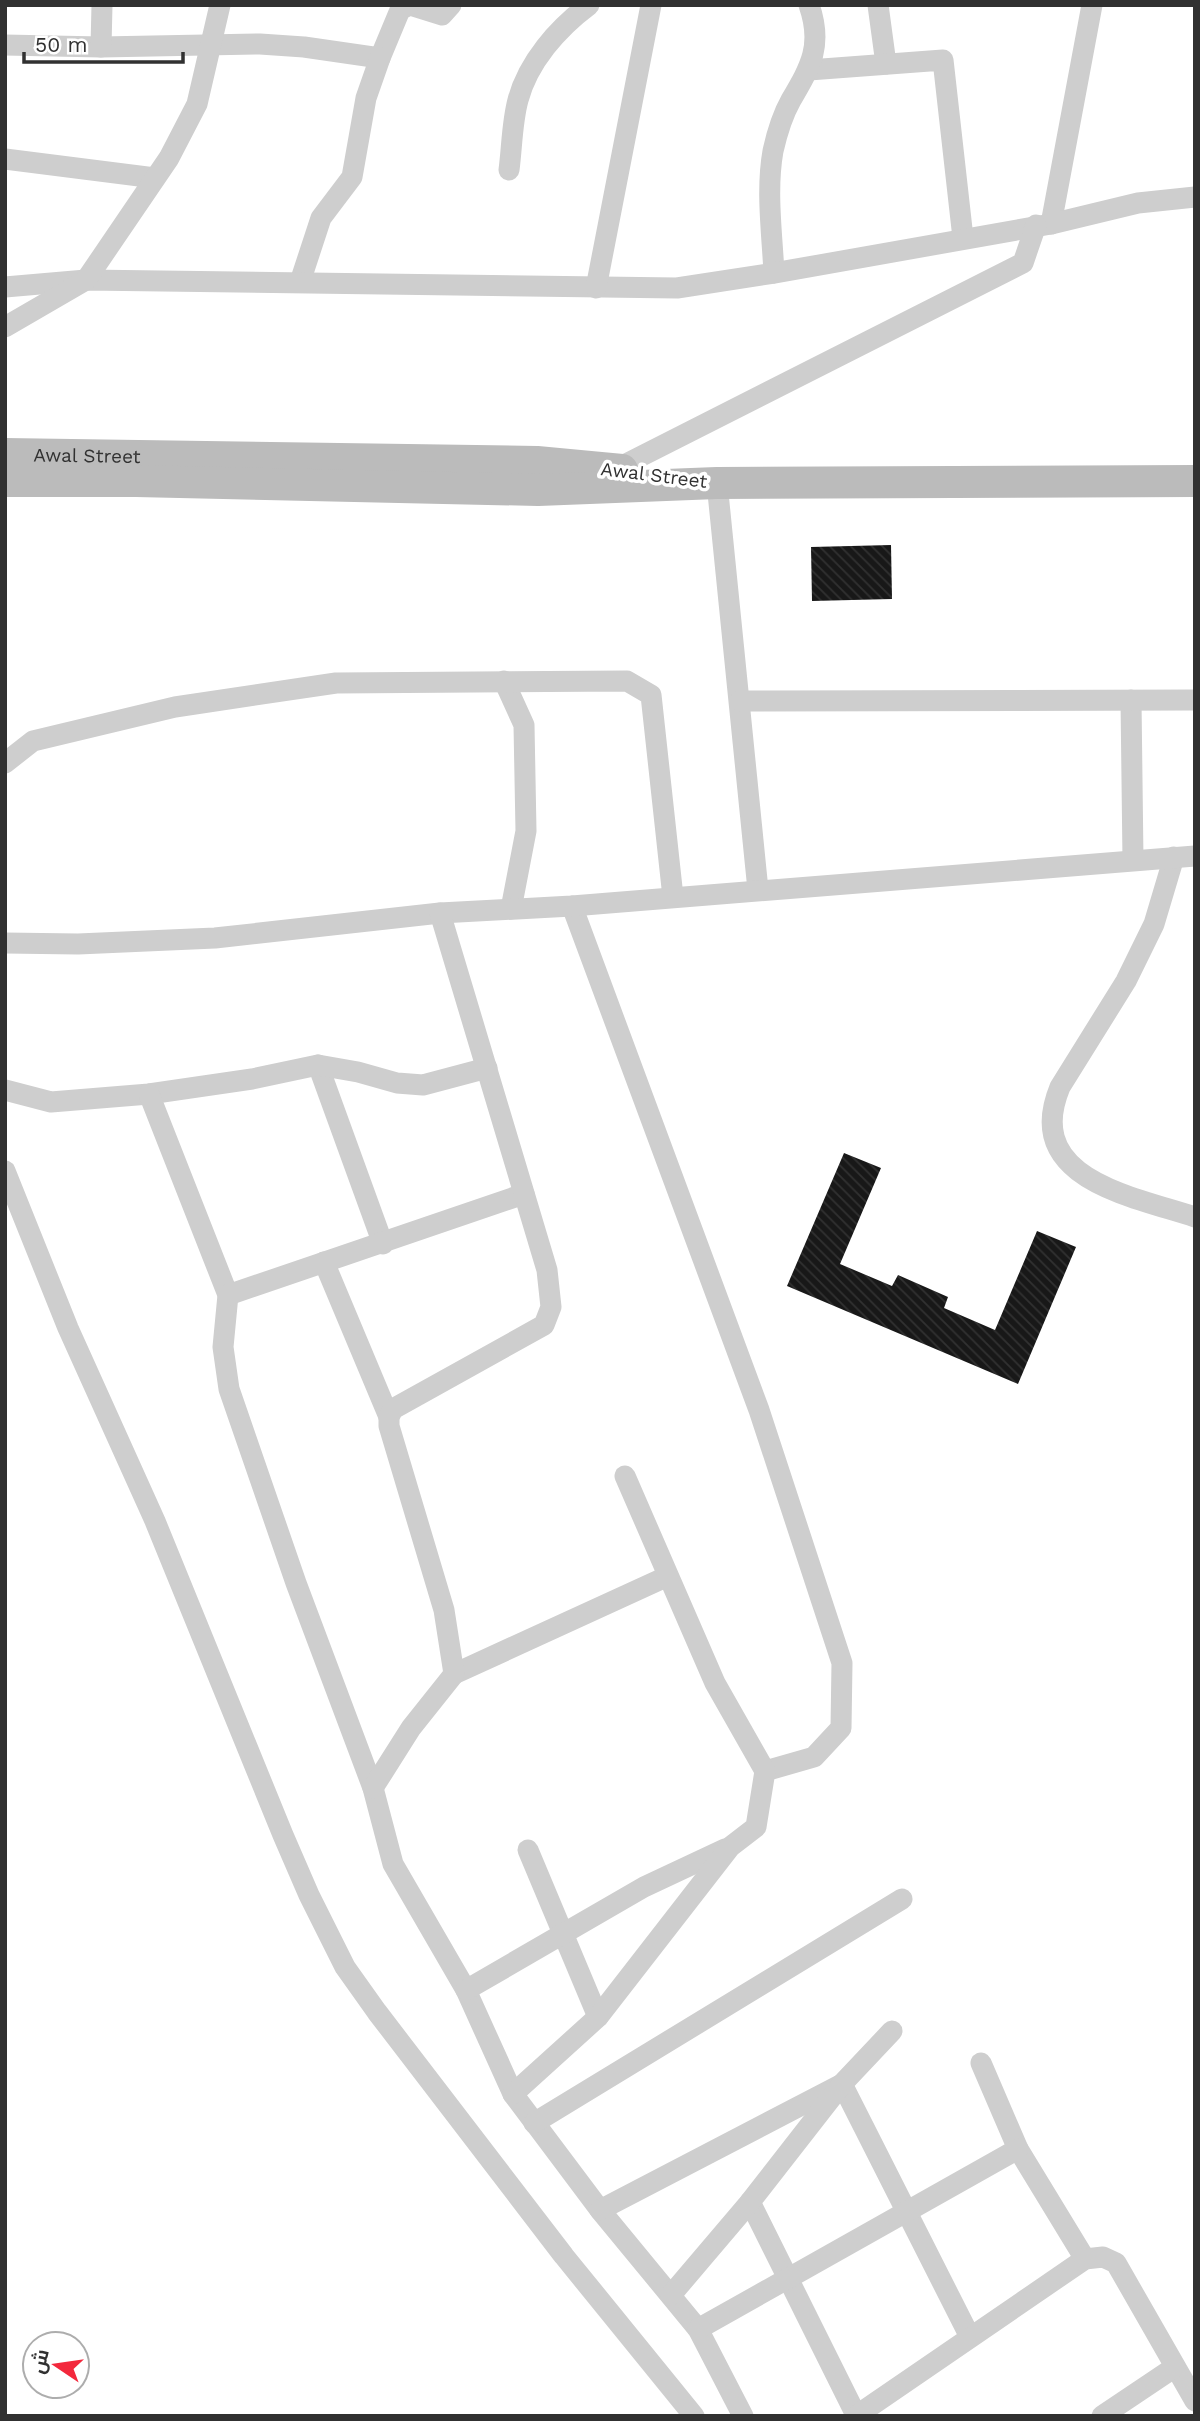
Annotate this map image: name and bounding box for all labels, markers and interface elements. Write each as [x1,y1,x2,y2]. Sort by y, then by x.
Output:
scale bar [24,21,184,65]
text: 50 m [35,32,87,57]
street label: Awal Street [33,443,141,468]
street label: Awal Street [599,457,709,493]
north arrow [21,2330,91,2400]
text: ش [26,2347,54,2376]

